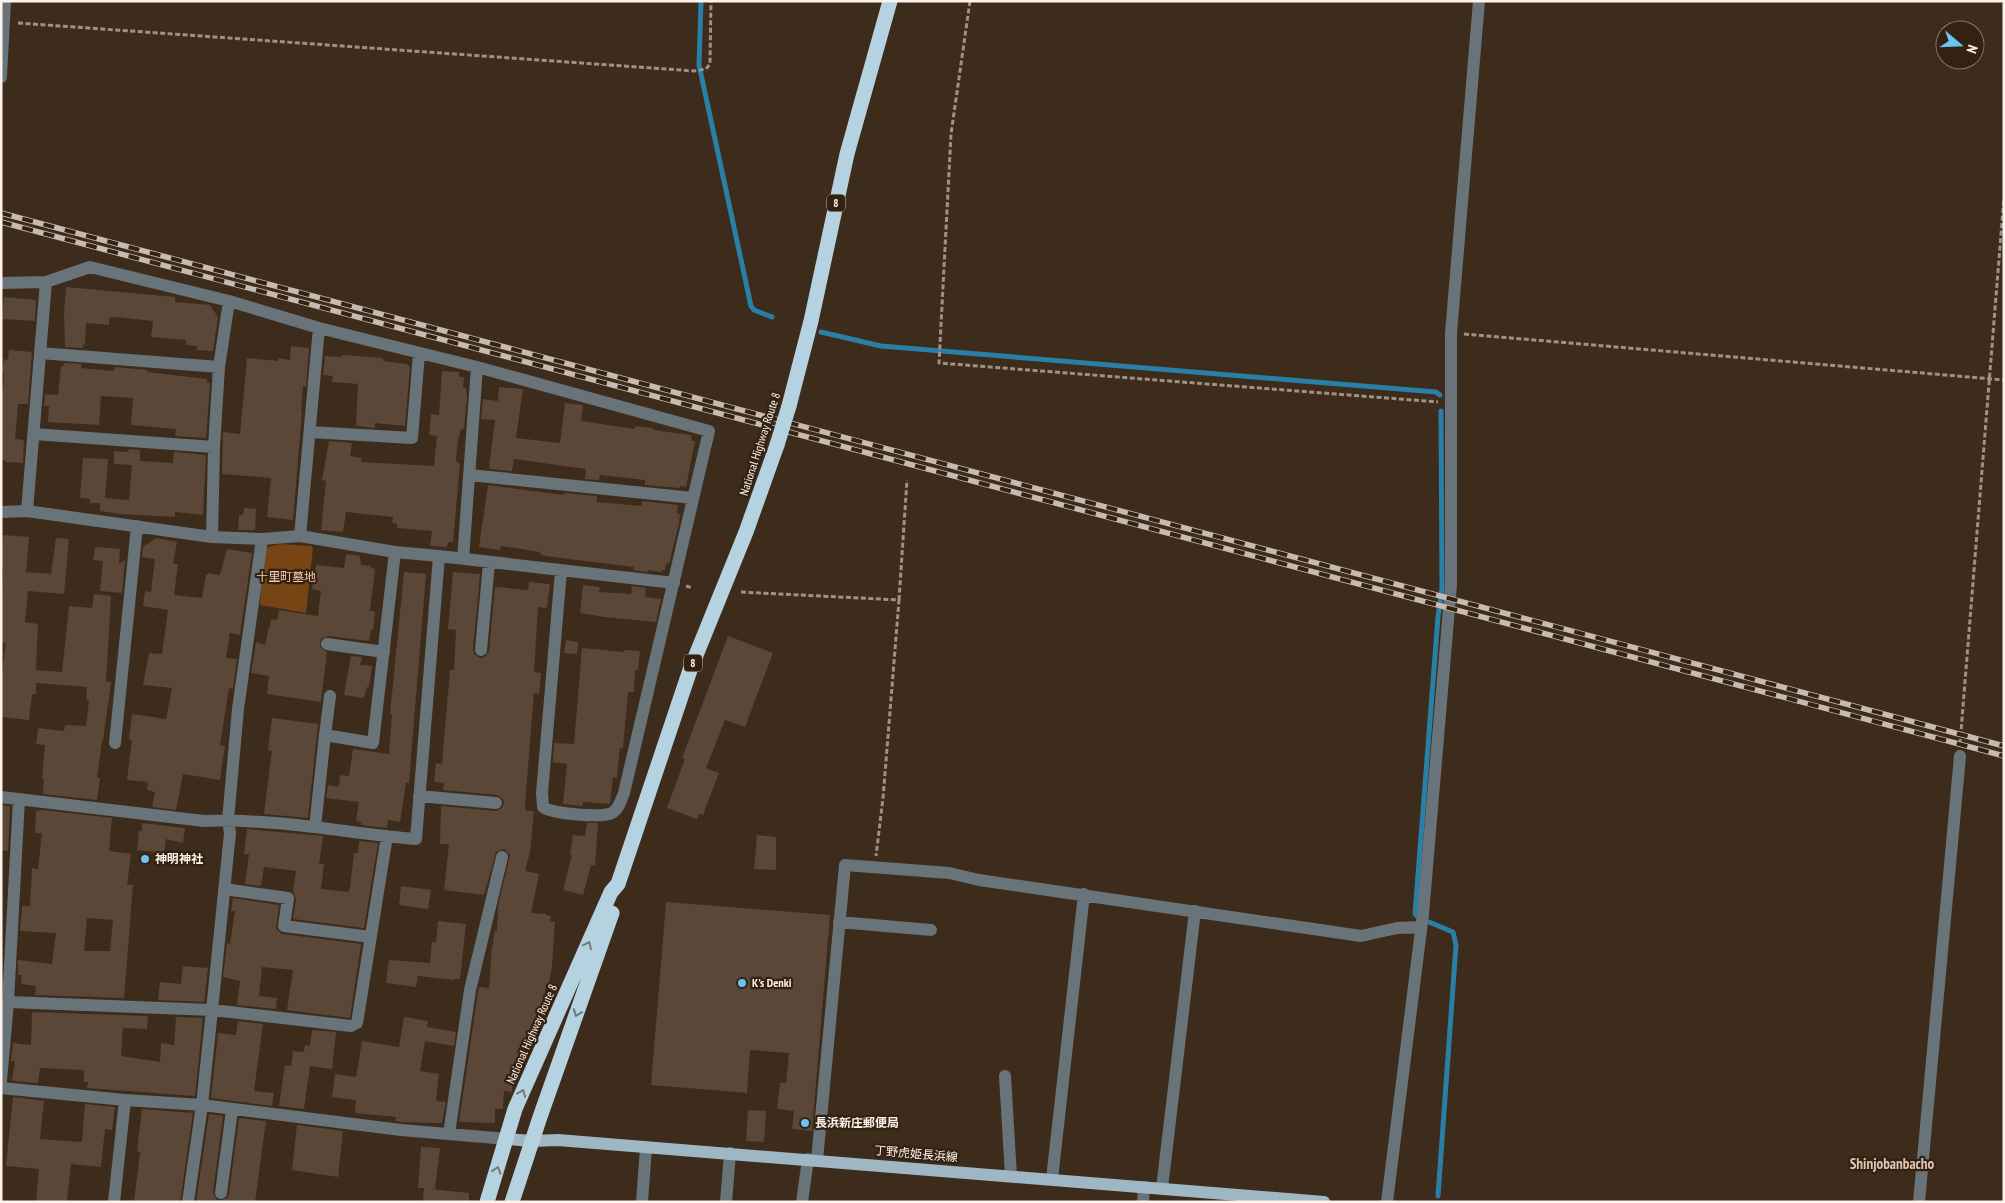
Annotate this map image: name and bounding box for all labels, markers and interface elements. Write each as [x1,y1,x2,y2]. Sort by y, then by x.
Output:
north arrow [1935,20,1985,70]
text: N [1963,43,1982,56]
road number: 8 [827,194,845,212]
street label: National Highway Route 8 [736,390,783,497]
park label: 十里町墓地 [256,569,316,584]
road number: 8 [684,654,702,671]
place label: 神明神社 [155,851,203,866]
marker: 神明神社 [139,853,151,865]
one-way arrow [582,941,593,950]
place label: K's Denki [752,975,792,990]
marker: K's Denki [736,977,748,989]
street label: National Highway Route 8 [503,982,560,1086]
one-way arrow [573,1009,583,1017]
one-way arrow [516,1089,526,1098]
place label: 長浜新庄郵便局 [815,1115,899,1130]
marker: 長浜新庄郵便局 [799,1117,811,1129]
street label: 丁野虎姫長浜線 [874,1142,959,1165]
district label: Shinjobanbacho [1850,1154,1935,1173]
one-way arrow [491,1167,501,1175]

